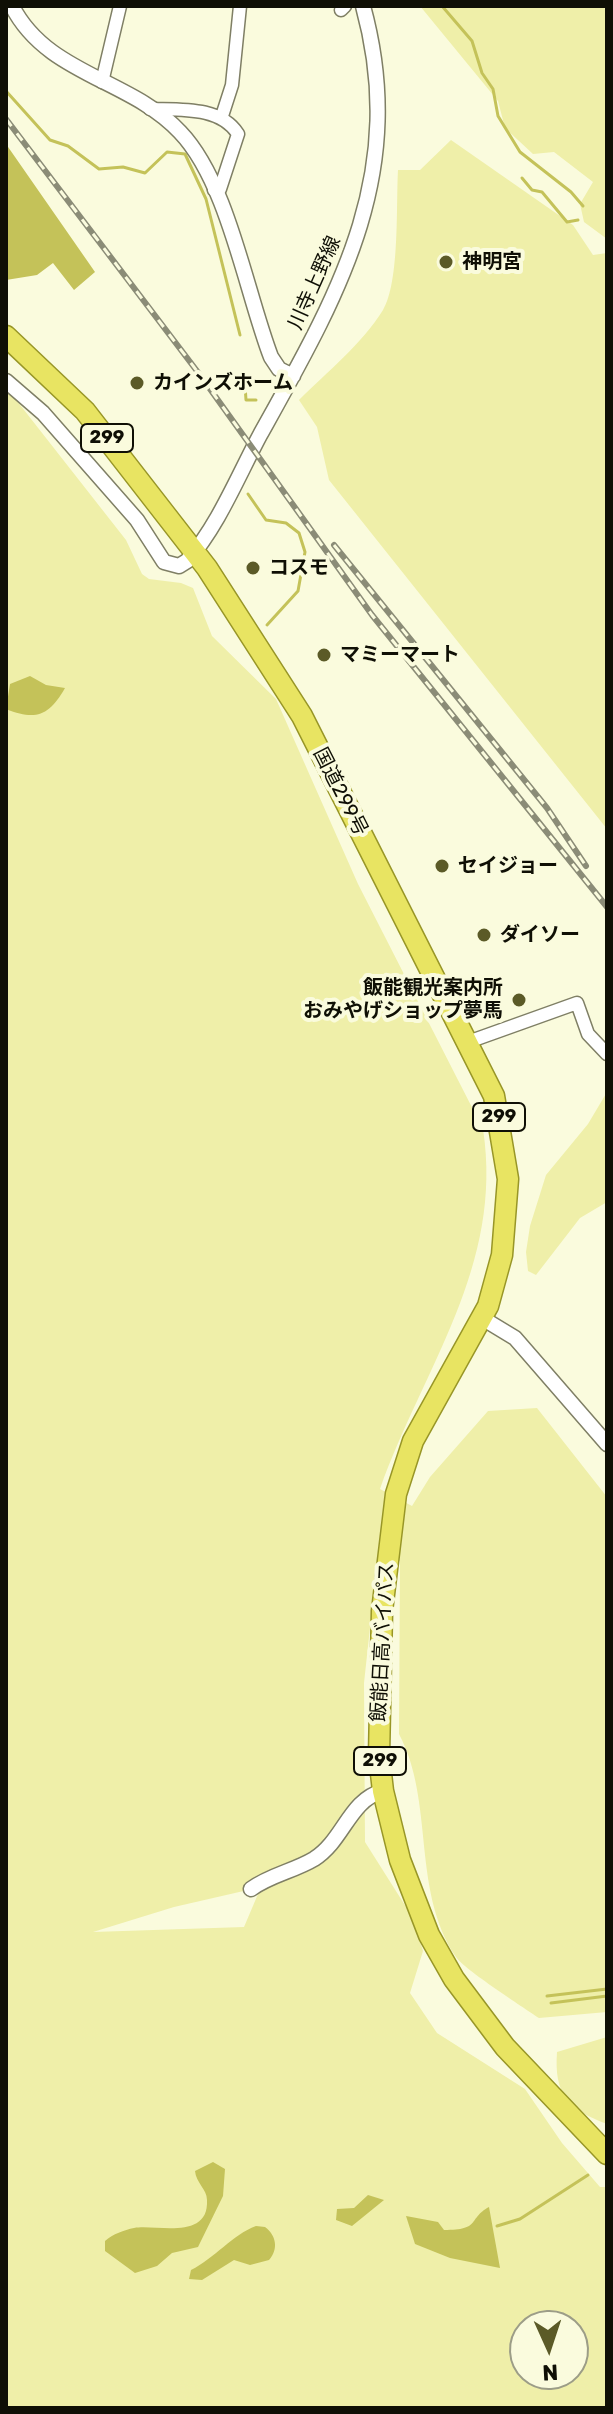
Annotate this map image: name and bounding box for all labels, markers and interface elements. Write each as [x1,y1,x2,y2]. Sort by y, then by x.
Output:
street label: 川寺上野線 [284,232,346,334]
place label: 神明宮 [462,250,522,274]
marker: 神明宮 [437,253,455,271]
place label: カインズホーム [153,371,293,395]
marker: カインズホーム [128,374,146,392]
road number: 299 [81,424,133,452]
place label: コスモ [269,556,329,580]
marker: コスモ [244,559,262,577]
place label: マミーマート [340,643,460,667]
marker: マミーマート [315,646,333,664]
street label: 国道299号 [308,744,372,840]
place label: セイジョー [458,854,558,878]
marker: セイジョー [433,857,451,875]
place label: ダイソー [500,923,580,947]
marker: ダイソー [475,926,493,944]
place label: 飯能観光案内所 おみやげショップ夢馬 [303,976,503,1023]
marker: 飯能観光案内所 おみやげショップ夢馬 [510,991,528,1009]
road number: 299 [473,1103,525,1131]
street label: 飯能日高バイパス [367,1561,399,1723]
road number: 299 [354,1747,406,1775]
north arrow [509,2310,589,2390]
text: N [542,2359,559,2386]

